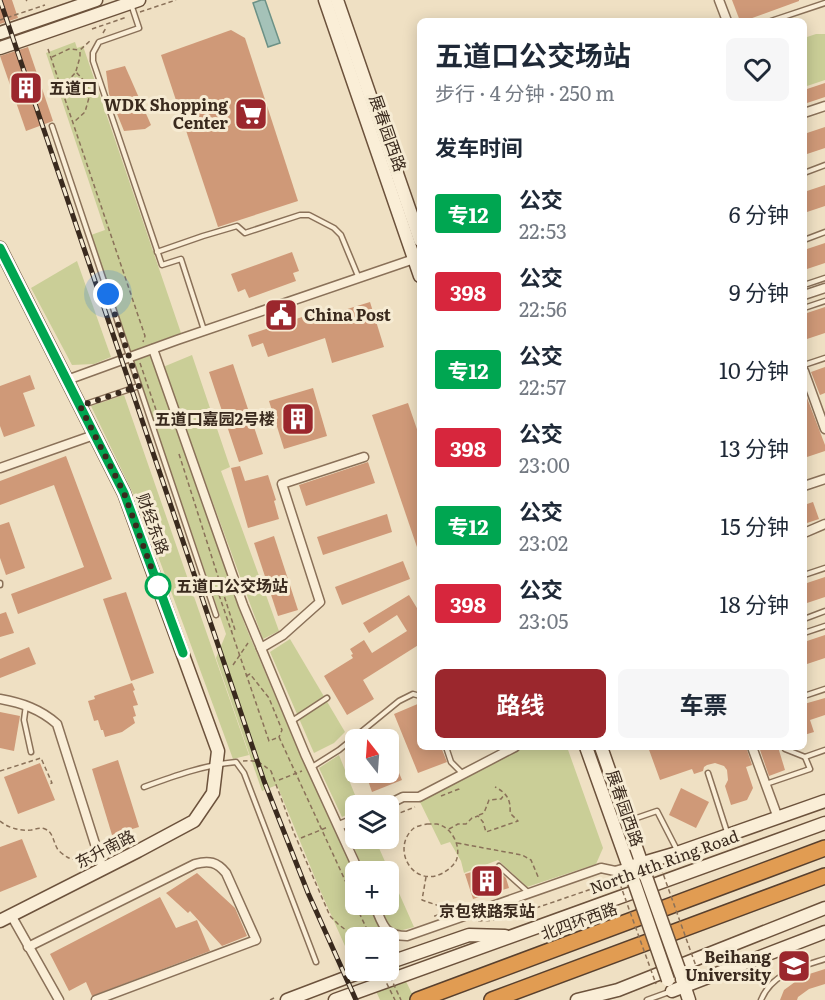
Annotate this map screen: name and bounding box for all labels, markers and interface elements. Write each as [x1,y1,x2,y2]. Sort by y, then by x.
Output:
text: 五道口公交场站 [435,33,631,75]
button: heart [726,38,789,101]
building icon: 五道口 [8,70,44,106]
place label: 五道口 [49,75,97,99]
text: 步行 · 4 分钟 · 250 m [435,77,615,107]
street label: 展春园西路 [365,91,413,174]
place label: WDK Shopping Center [104,92,228,134]
supermarket icon: WDK Shopping Center [233,96,269,132]
text: 发车时间 [435,130,523,163]
text: 公交 [519,182,563,215]
text: 6 分钟 [729,197,789,230]
text: 专12 [448,198,488,229]
text: 22:53 [519,215,567,245]
text: 公交 [519,260,563,293]
text: 9 分钟 [729,275,789,308]
text: 398 [450,276,486,307]
your location [93,279,123,309]
text: 22:56 [519,293,567,323]
public building icon: China Post [263,297,299,333]
place label: China Post [304,302,391,326]
text: 公交 [519,338,563,371]
text: 10 分钟 [719,353,789,386]
text: 专12 [448,354,488,385]
text: 22:57 [519,371,566,401]
building icon: 五道口嘉园2号楼 [280,401,316,437]
place label: 五道口嘉园2号楼 [154,406,275,430]
text: 公交 [519,416,563,449]
text: 13 分钟 [720,431,789,464]
text: 398 [450,432,486,463]
text: 23:00 [519,449,570,479]
street label: 财经东路 [132,489,176,558]
text: 公交 [519,494,563,527]
text: 15 分钟 [720,509,789,542]
text: 专12 [448,510,488,541]
text: 23:02 [519,527,568,557]
text: 公交 [519,572,563,605]
marker: 五道口公交场站 [145,573,171,599]
place label: 五道口公交场站 [176,573,288,597]
text: 18 分钟 [720,587,789,620]
text: 398 [450,588,486,619]
text: 23:05 [519,605,568,635]
button: 路线 [435,669,606,738]
button: 车票 [618,669,789,738]
north arrow [345,729,399,783]
map controls [345,729,399,981]
street label: 展春园西路 [602,766,650,849]
button: layers [345,795,399,849]
street label: 东升南路 [71,823,139,873]
street label: North 4th Ring Road [586,823,742,899]
button: + [345,861,399,915]
building icon: 京包铁路泵站 [469,863,505,899]
street label: 北四环西路 [537,895,620,945]
place label: 京包铁路泵站 [439,898,535,922]
button: − [345,927,399,981]
place label: Beihang University [685,944,771,986]
school or university icon: Beihang University [776,948,812,984]

